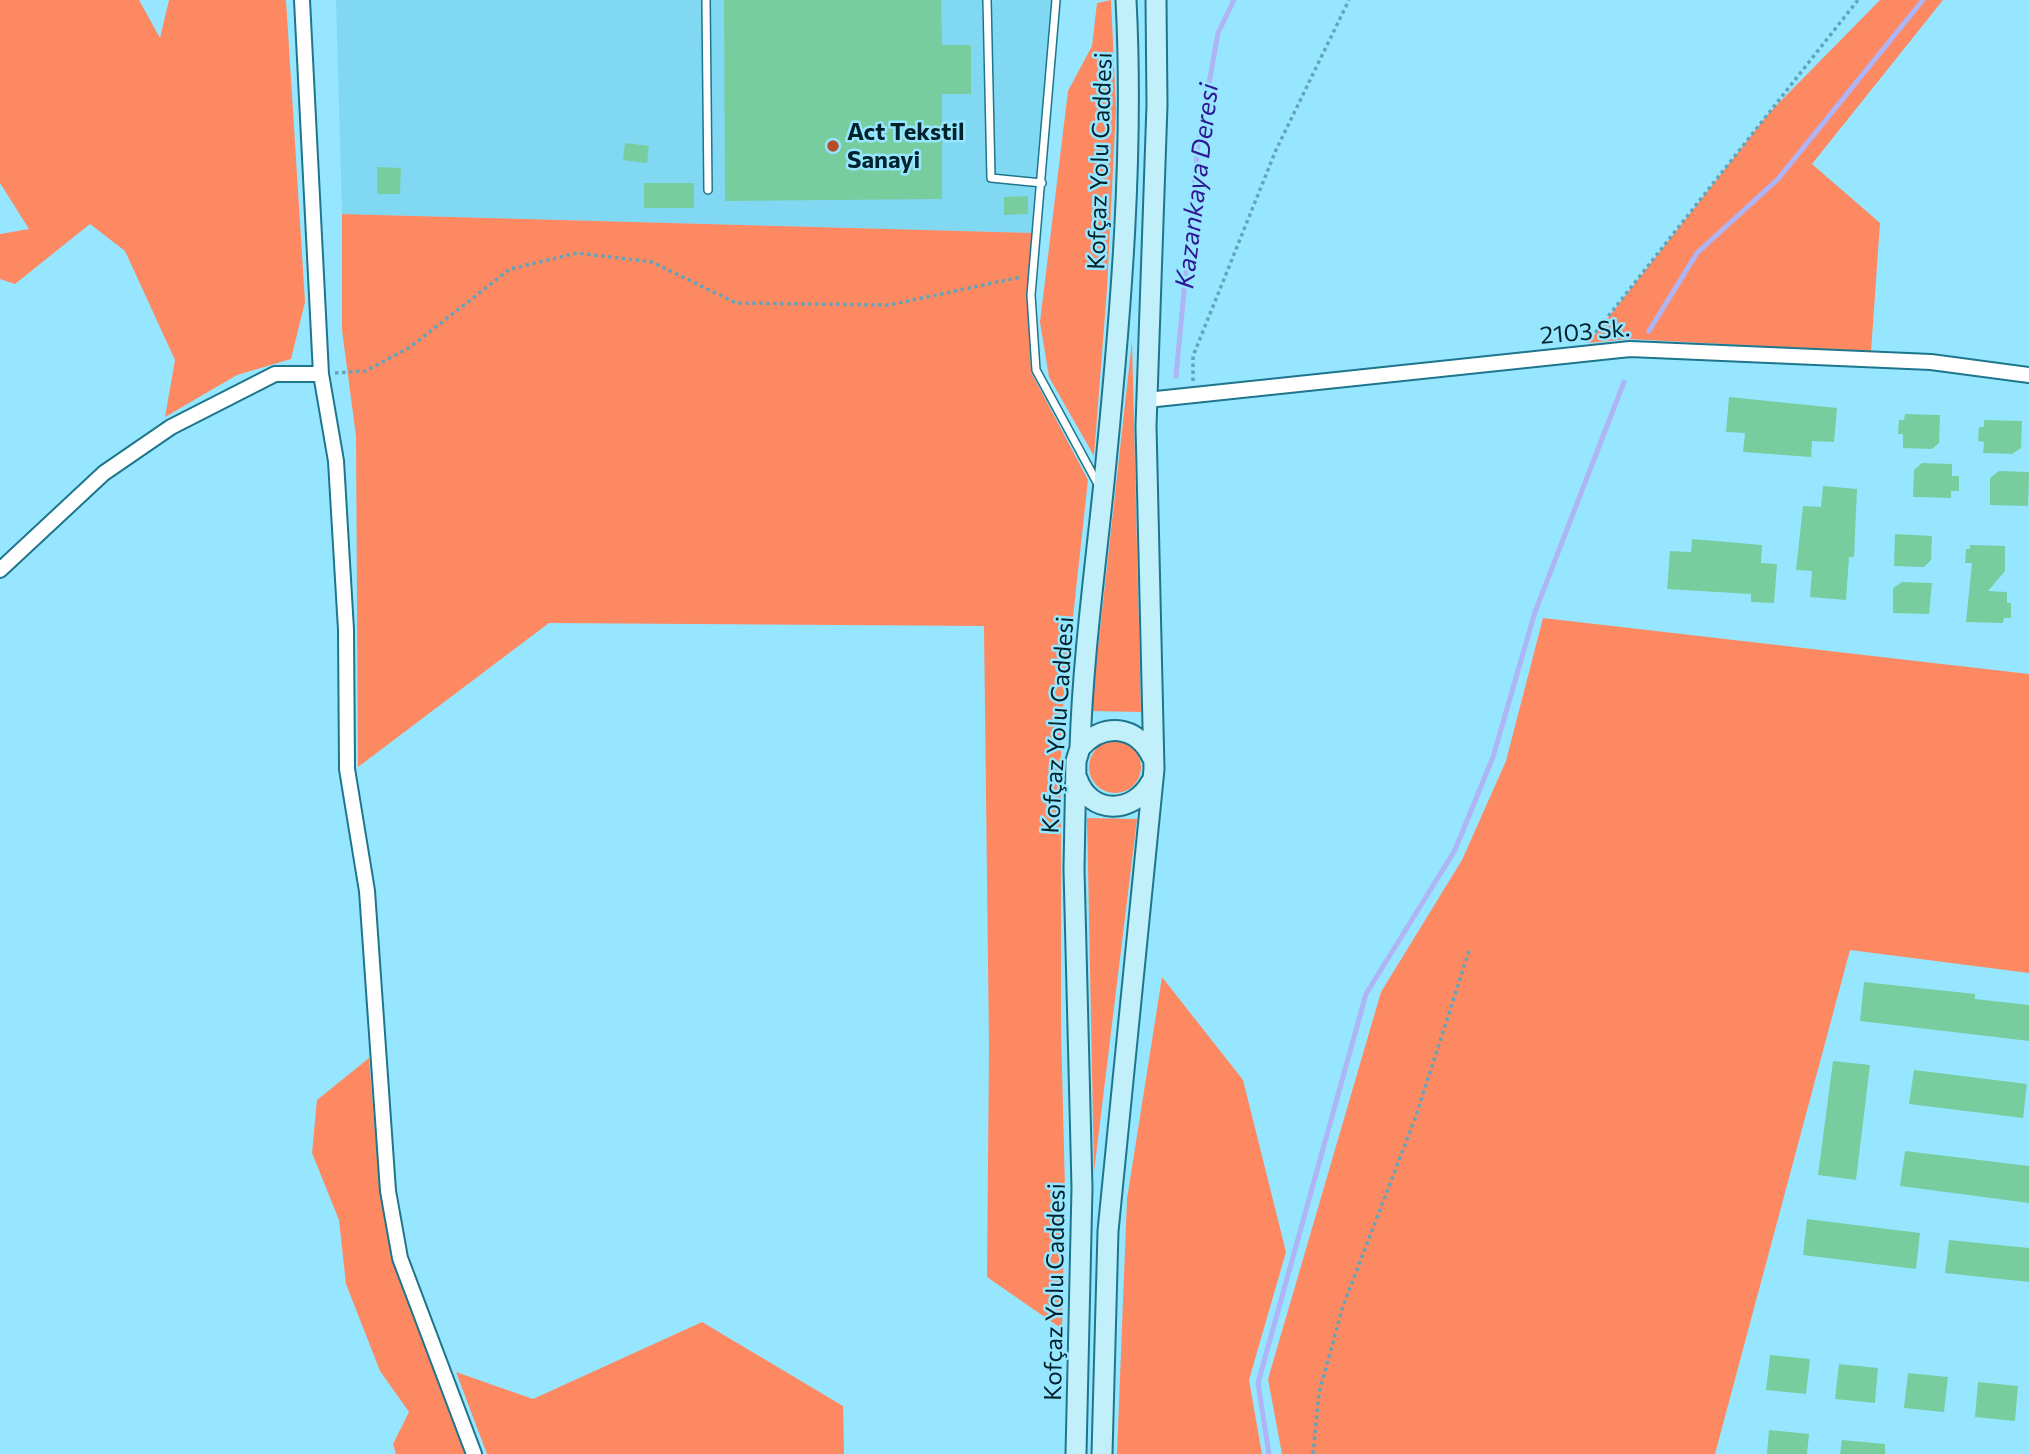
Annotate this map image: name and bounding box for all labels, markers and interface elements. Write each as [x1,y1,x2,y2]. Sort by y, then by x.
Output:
street label: Kofçaz Yolu Caddesi [1082,52,1118,270]
water label: Kazankaya Deresi [1169,82,1225,290]
place label: Act Tekstil Sanayi [847,118,964,174]
marker: Act Tekstil Sanayi [825,138,841,154]
street label: 2103 Sk. [1539,314,1631,350]
street label: Kofçaz Yolu Caddesi [1036,615,1080,835]
street label: Kofçaz Yolu Caddesi [1039,1183,1071,1401]

